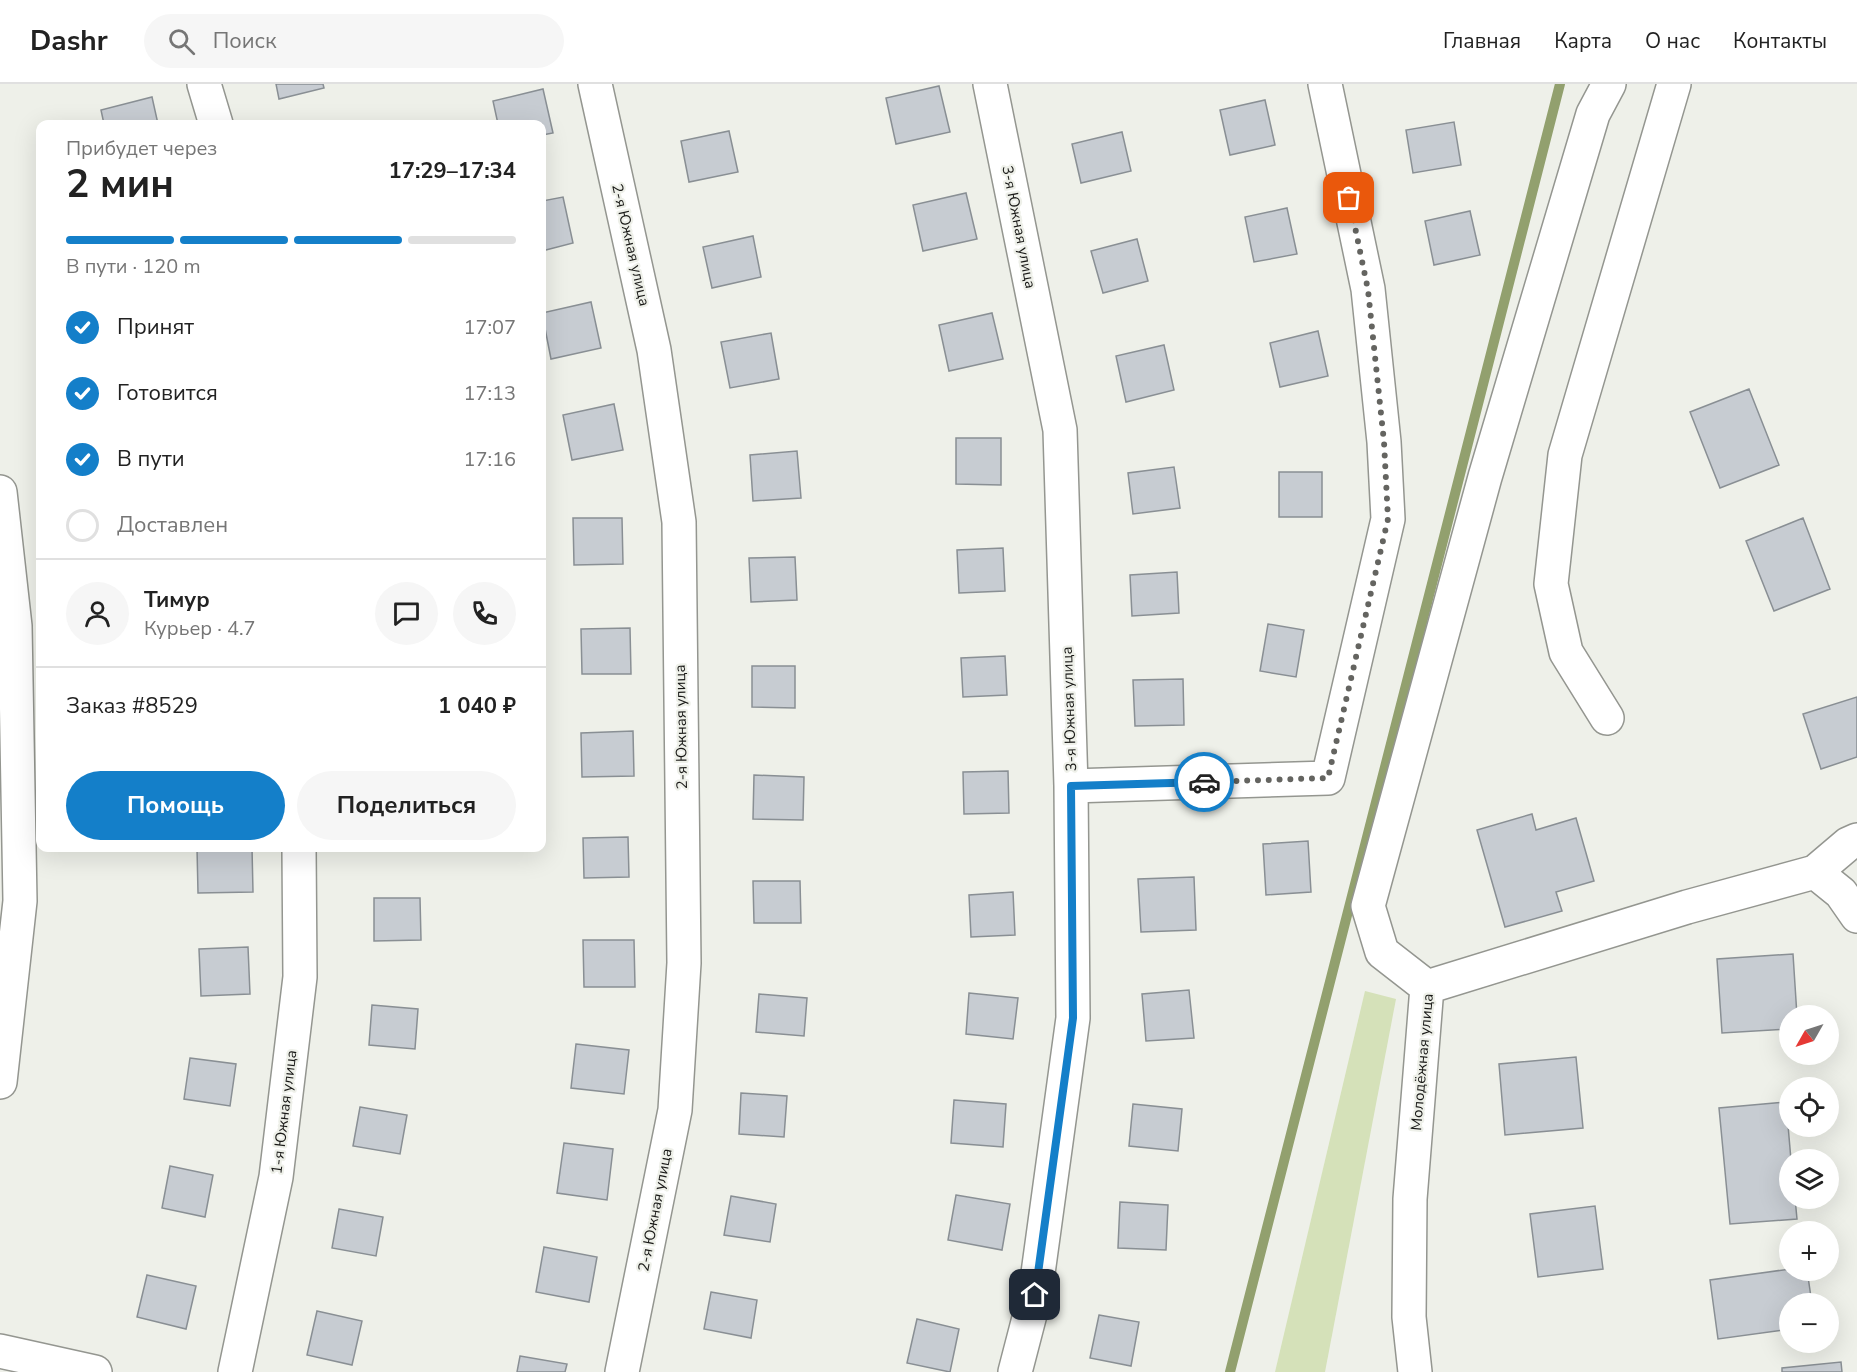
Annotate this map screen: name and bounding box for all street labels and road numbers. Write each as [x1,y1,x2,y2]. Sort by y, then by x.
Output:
street label: 3-я Южная улица [997,164,1041,290]
street label: 2-я Южная улица [607,182,655,308]
street label: 3-я Южная улица [1057,646,1081,772]
street label: 2-я Южная улица [670,664,692,790]
street label: Молодёжная улица [1406,993,1438,1131]
street label: 1-я Южная улица [266,1049,302,1175]
street label: 2-я Южная улица [633,1147,677,1273]

